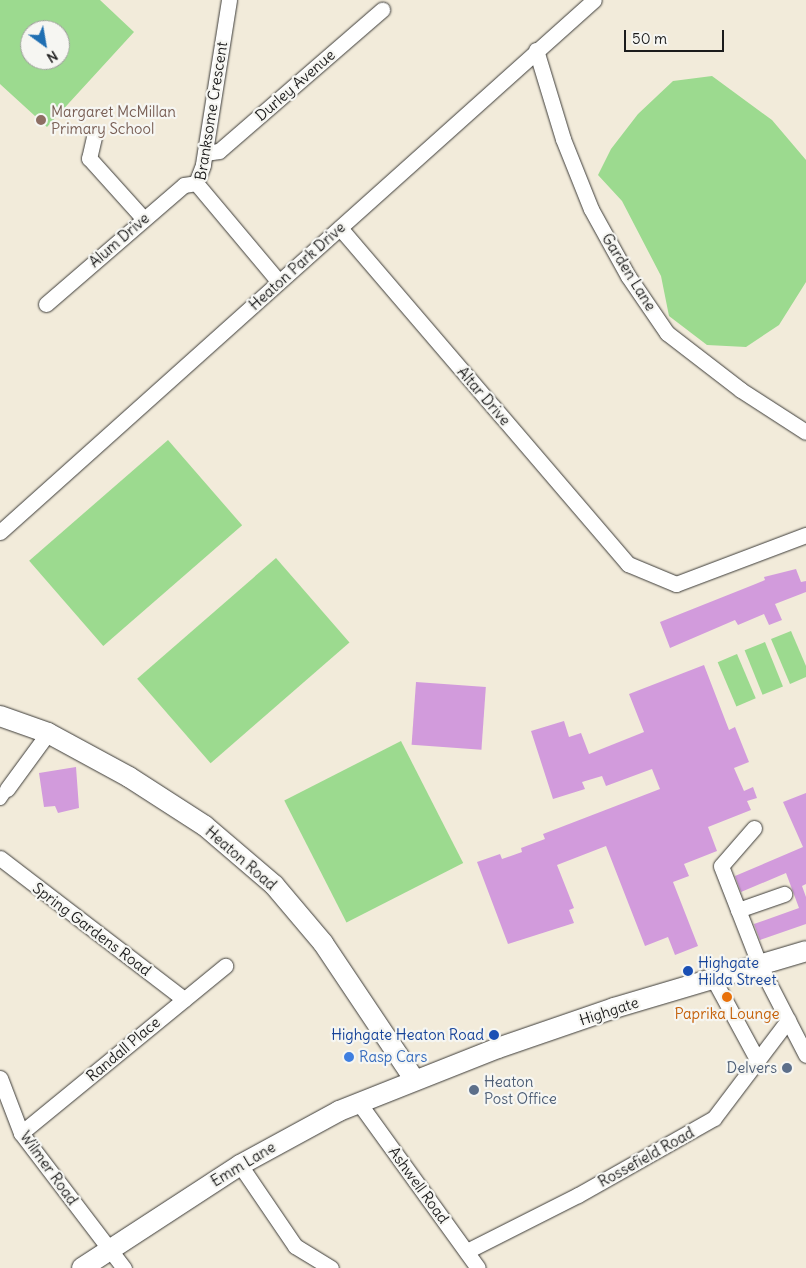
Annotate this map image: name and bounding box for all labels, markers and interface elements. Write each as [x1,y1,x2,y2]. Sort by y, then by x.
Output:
north arrow [20,20,70,70]
scale bar [626,20,726,52]
text: 50 m [632,29,667,48]
street label: Branksome Crescent [191,40,231,182]
street label: Durley Avenue [252,46,338,124]
text: N [44,47,61,67]
place label: Margaret McMillan Primary School [51,102,176,137]
marker: Margaret McMillan Primary School [35,114,47,126]
street label: Alum Drive [85,209,153,271]
street label: Heaton Park Drive [245,218,349,314]
street label: Garden Lane [598,230,660,314]
street label: Altar Drive [454,363,514,429]
street label: Heaton Road [202,822,280,894]
street label: Spring Gardens Road [29,879,155,979]
place label: Highgate Hilda Street [698,953,776,988]
marker: Highgate Hilda Street [682,965,694,977]
marker: Paprika Lounge [721,991,733,1003]
street label: Highgate [577,993,641,1029]
place label: Paprika Lounge [674,1005,780,1023]
street label: Randall Place [82,1013,164,1085]
place label: Highgate Heaton Road [331,1026,484,1044]
marker: Highgate Heaton Road [488,1029,500,1041]
place label: Rasp Cars [359,1048,427,1066]
marker: Rasp Cars [343,1051,355,1063]
place label: Delvers [727,1059,777,1077]
marker: Delvers [781,1062,793,1074]
place label: Heaton Post Office [484,1072,557,1107]
marker: Heaton Post Office [468,1084,480,1096]
street label: Rossefield Road [595,1123,697,1191]
street label: Wilmer Road [16,1128,82,1208]
street label: Emm Lane [208,1138,278,1190]
street label: Ashwell Road [385,1143,453,1227]

